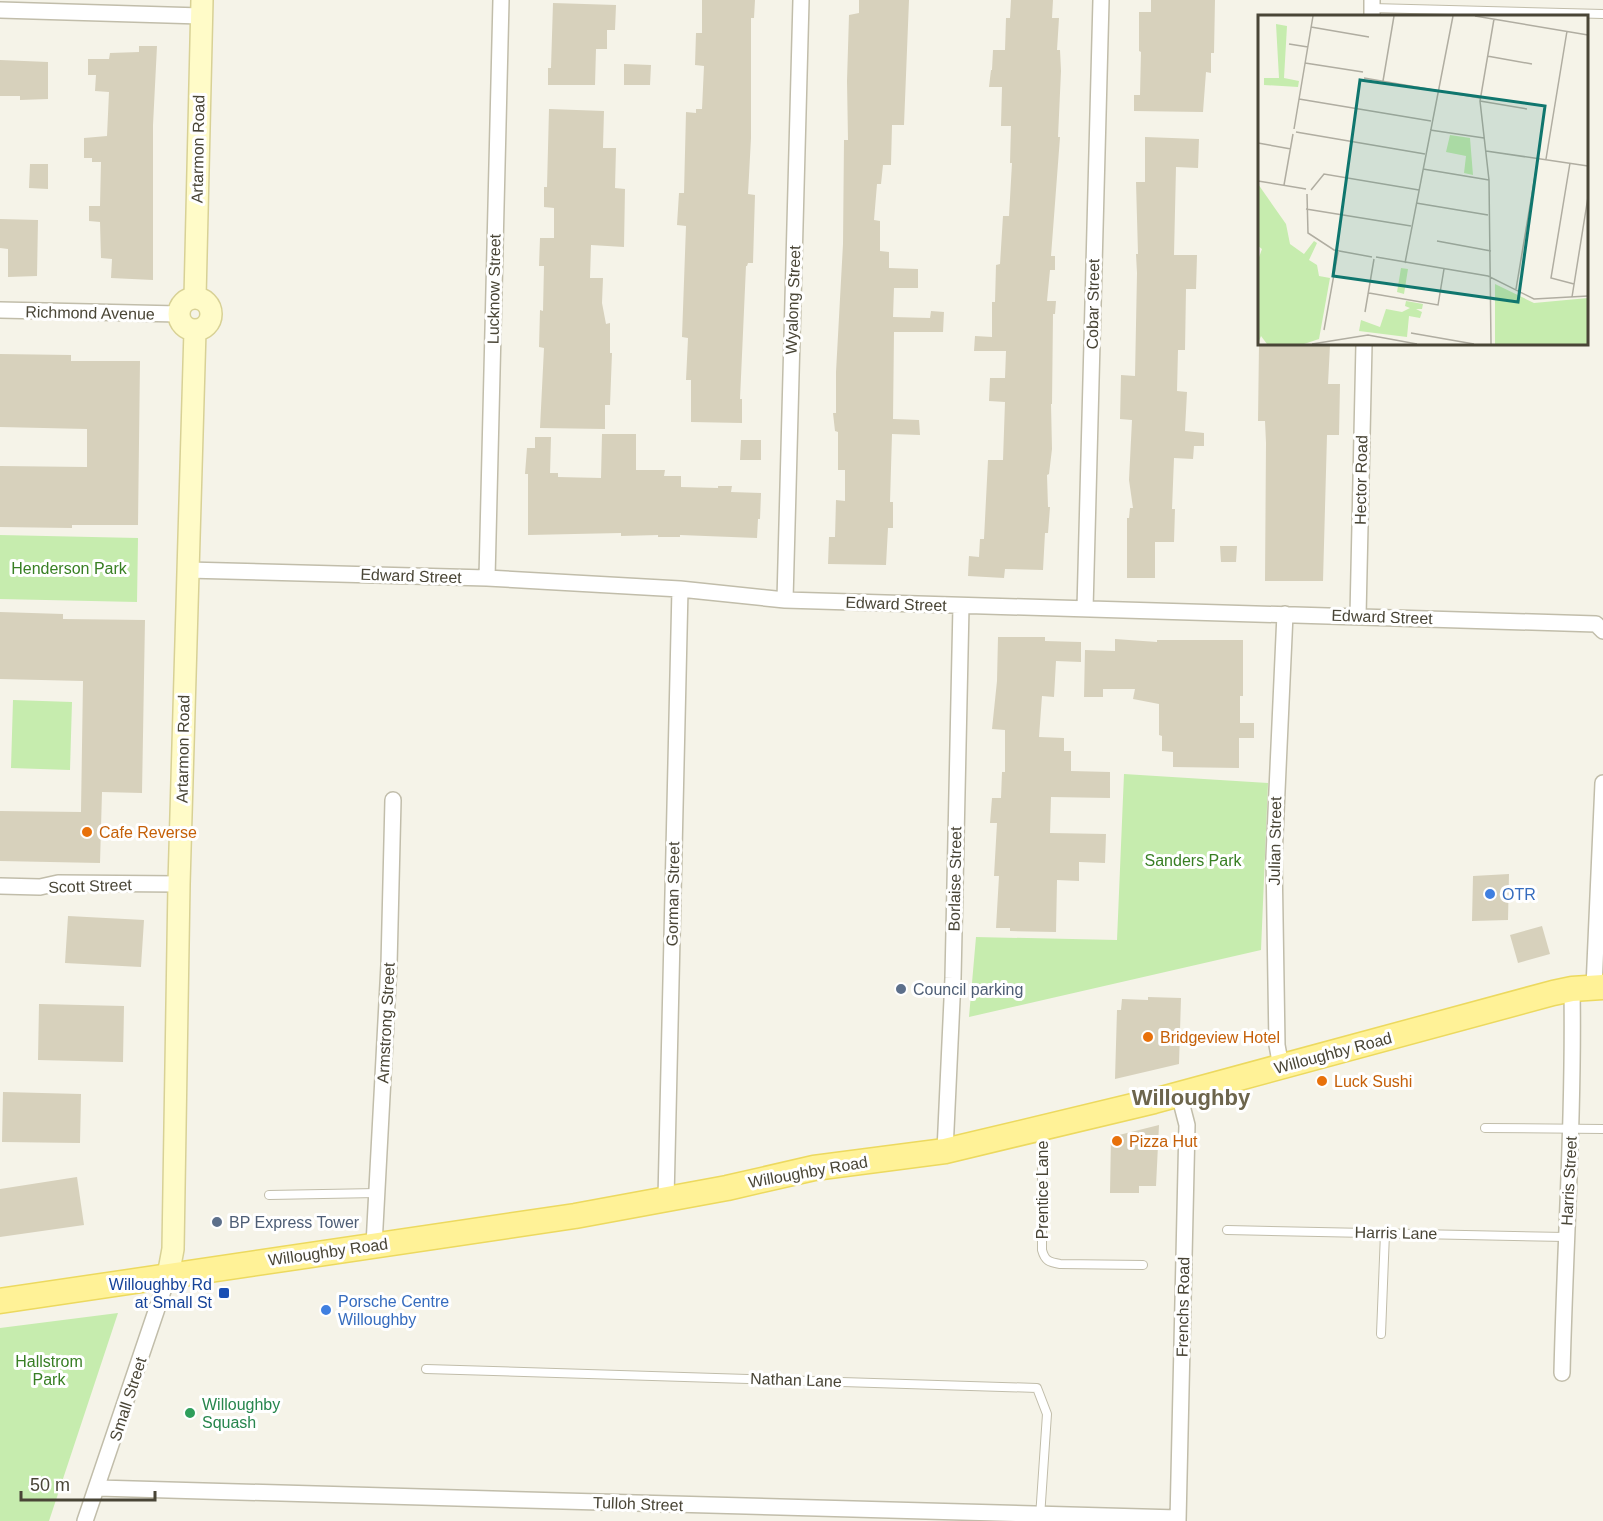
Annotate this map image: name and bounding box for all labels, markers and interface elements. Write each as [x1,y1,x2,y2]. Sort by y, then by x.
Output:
inset map [1258,15,1588,345]
street label: Artarmon Road [189,95,207,203]
street label: Lucknow Street [485,233,503,344]
street label: Wyalong Street [783,245,803,355]
street label: Cobar Street [1084,258,1102,350]
street label: Richmond Avenue [25,303,155,323]
street label: Hector Road [1352,435,1370,525]
park label: Henderson Park [11,560,128,577]
street label: Edward Street [360,566,463,586]
street label: Edward Street [845,594,948,614]
street label: Edward Street [1331,607,1434,627]
street label: Artarmon Road [174,695,192,803]
street label: Julian Street [1266,796,1284,886]
place label: Cafe Reverse [99,824,197,841]
marker: Cafe Reverse [80,825,94,839]
street label: Borlaise Street [946,826,964,932]
street label: Gorman Street [664,841,682,947]
park label: Sanders Park [1145,852,1242,869]
street label: Scott Street [48,876,133,896]
place label: OTR [1502,886,1536,903]
marker: OTR [1483,887,1497,901]
street label: Armstrong Street [374,962,398,1084]
place label: Council parking [913,981,1023,998]
marker: Council parking [894,982,908,996]
place label: Bridgeview Hotel [1160,1029,1280,1046]
street label: Willoughby Road [1272,1029,1394,1077]
marker: Bridgeview Hotel [1141,1030,1155,1044]
place label: Luck Sushi [1334,1073,1412,1090]
marker: Luck Sushi [1315,1074,1329,1088]
district label: Willoughby [1132,1085,1251,1110]
place label: Pizza Hut [1129,1133,1198,1150]
marker: Pizza Hut [1110,1134,1124,1148]
street label: Harris Street [1558,1135,1580,1226]
street label: Prentice Lane [1034,1141,1051,1239]
street label: Willoughby Road [747,1153,869,1191]
place label: BP Express Tower [229,1214,360,1231]
marker: BP Express Tower [210,1215,224,1229]
street label: Harris Lane [1355,1224,1438,1242]
street label: Willoughby Road [267,1235,389,1269]
street label: Frenchs Road [1174,1257,1192,1357]
place label: Willoughby Rd at Small St [109,1276,213,1311]
marker: Willoughby Rd at Small St [217,1286,231,1300]
place label: Porsche Centre Willoughby [338,1293,449,1328]
marker: Porsche Centre Willoughby [319,1303,333,1317]
park label: Hallstrom Park [15,1353,83,1388]
street label: Small Street [106,1354,150,1443]
street label: Nathan Lane [750,1370,842,1390]
place label: Willoughby Squash [202,1396,280,1431]
marker: Willoughby Squash [183,1406,197,1420]
scale bar [21,1464,154,1502]
text: 50 m [30,1475,70,1495]
street label: Tulloh Street [593,1494,684,1514]

